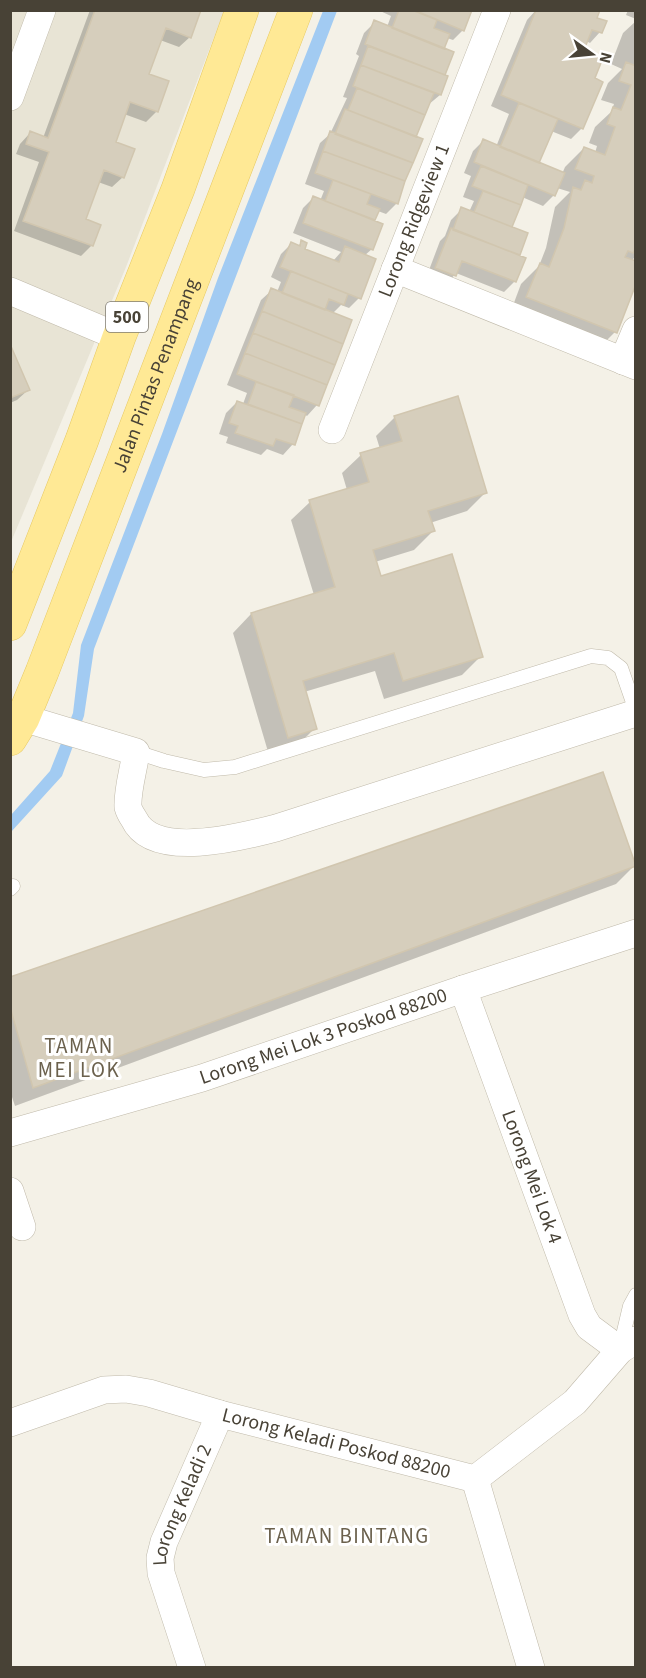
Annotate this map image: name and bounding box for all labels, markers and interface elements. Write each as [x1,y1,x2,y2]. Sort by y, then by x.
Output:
north arrow [562,24,622,84]
text: N [594,50,618,66]
street label: Lorong Ridgeview 1 [371,140,457,301]
street label: Jalan Pintas Penampang [106,274,206,477]
road number: 500 [106,302,148,332]
street label: Lorong Mei Lok 3 Poskod 88200 [196,981,451,1092]
district label: TAMAN MEI LOK [38,1031,120,1085]
street label: Lorong Mei Lok 4 [494,1106,569,1248]
street label: Lorong Keladi Poskod 88200 [219,1401,454,1486]
street label: Lorong Keladi 2 [146,1440,219,1567]
district label: TAMAN BINTANG [264,1521,430,1551]

